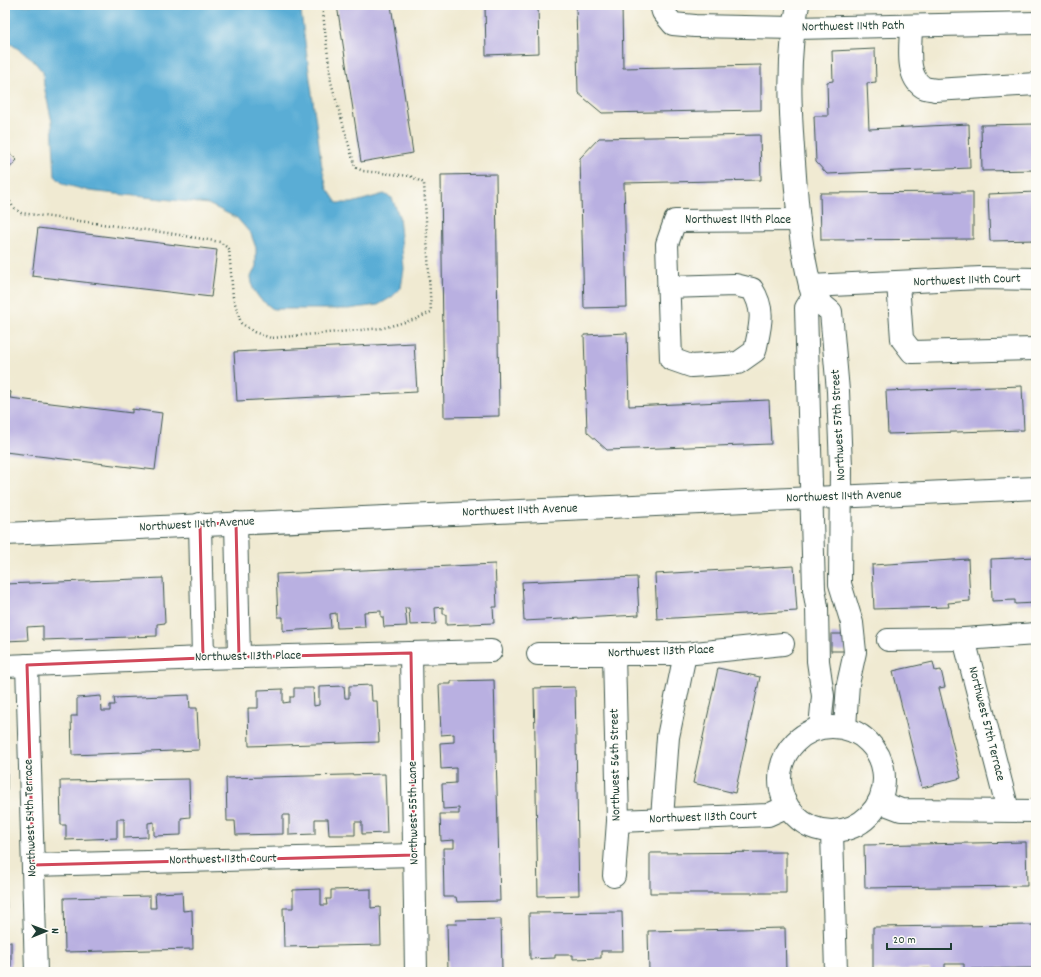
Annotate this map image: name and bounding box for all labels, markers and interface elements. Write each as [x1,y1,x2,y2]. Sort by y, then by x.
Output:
street label: Northwest 114th Path [801,17,905,37]
street label: Northwest 114th Place [685,211,791,230]
street label: Northwest 114th Court [913,270,1021,292]
street label: Northwest 57th Street [827,369,851,481]
street label: Northwest 114th Avenue [786,485,902,509]
street label: Northwest 114th Avenue [462,499,578,523]
street label: Northwest 114th Avenue [139,512,255,538]
street label: Northwest 113th Place [608,641,715,663]
street label: Northwest 113th Place [195,647,302,667]
street label: Northwest 57th Terrace [963,665,1009,784]
street label: Northwest 56th Street [606,708,626,822]
street label: Northwest 54th Terrace [19,758,43,877]
street label: Northwest 55th Lane [404,761,424,865]
street label: Northwest 113th Court [649,807,757,829]
street label: Northwest 113th Court [169,850,277,870]
north arrow [26,911,66,951]
scale bar [887,925,951,951]
text: N [46,928,62,934]
text: 20 m [893,932,916,949]

